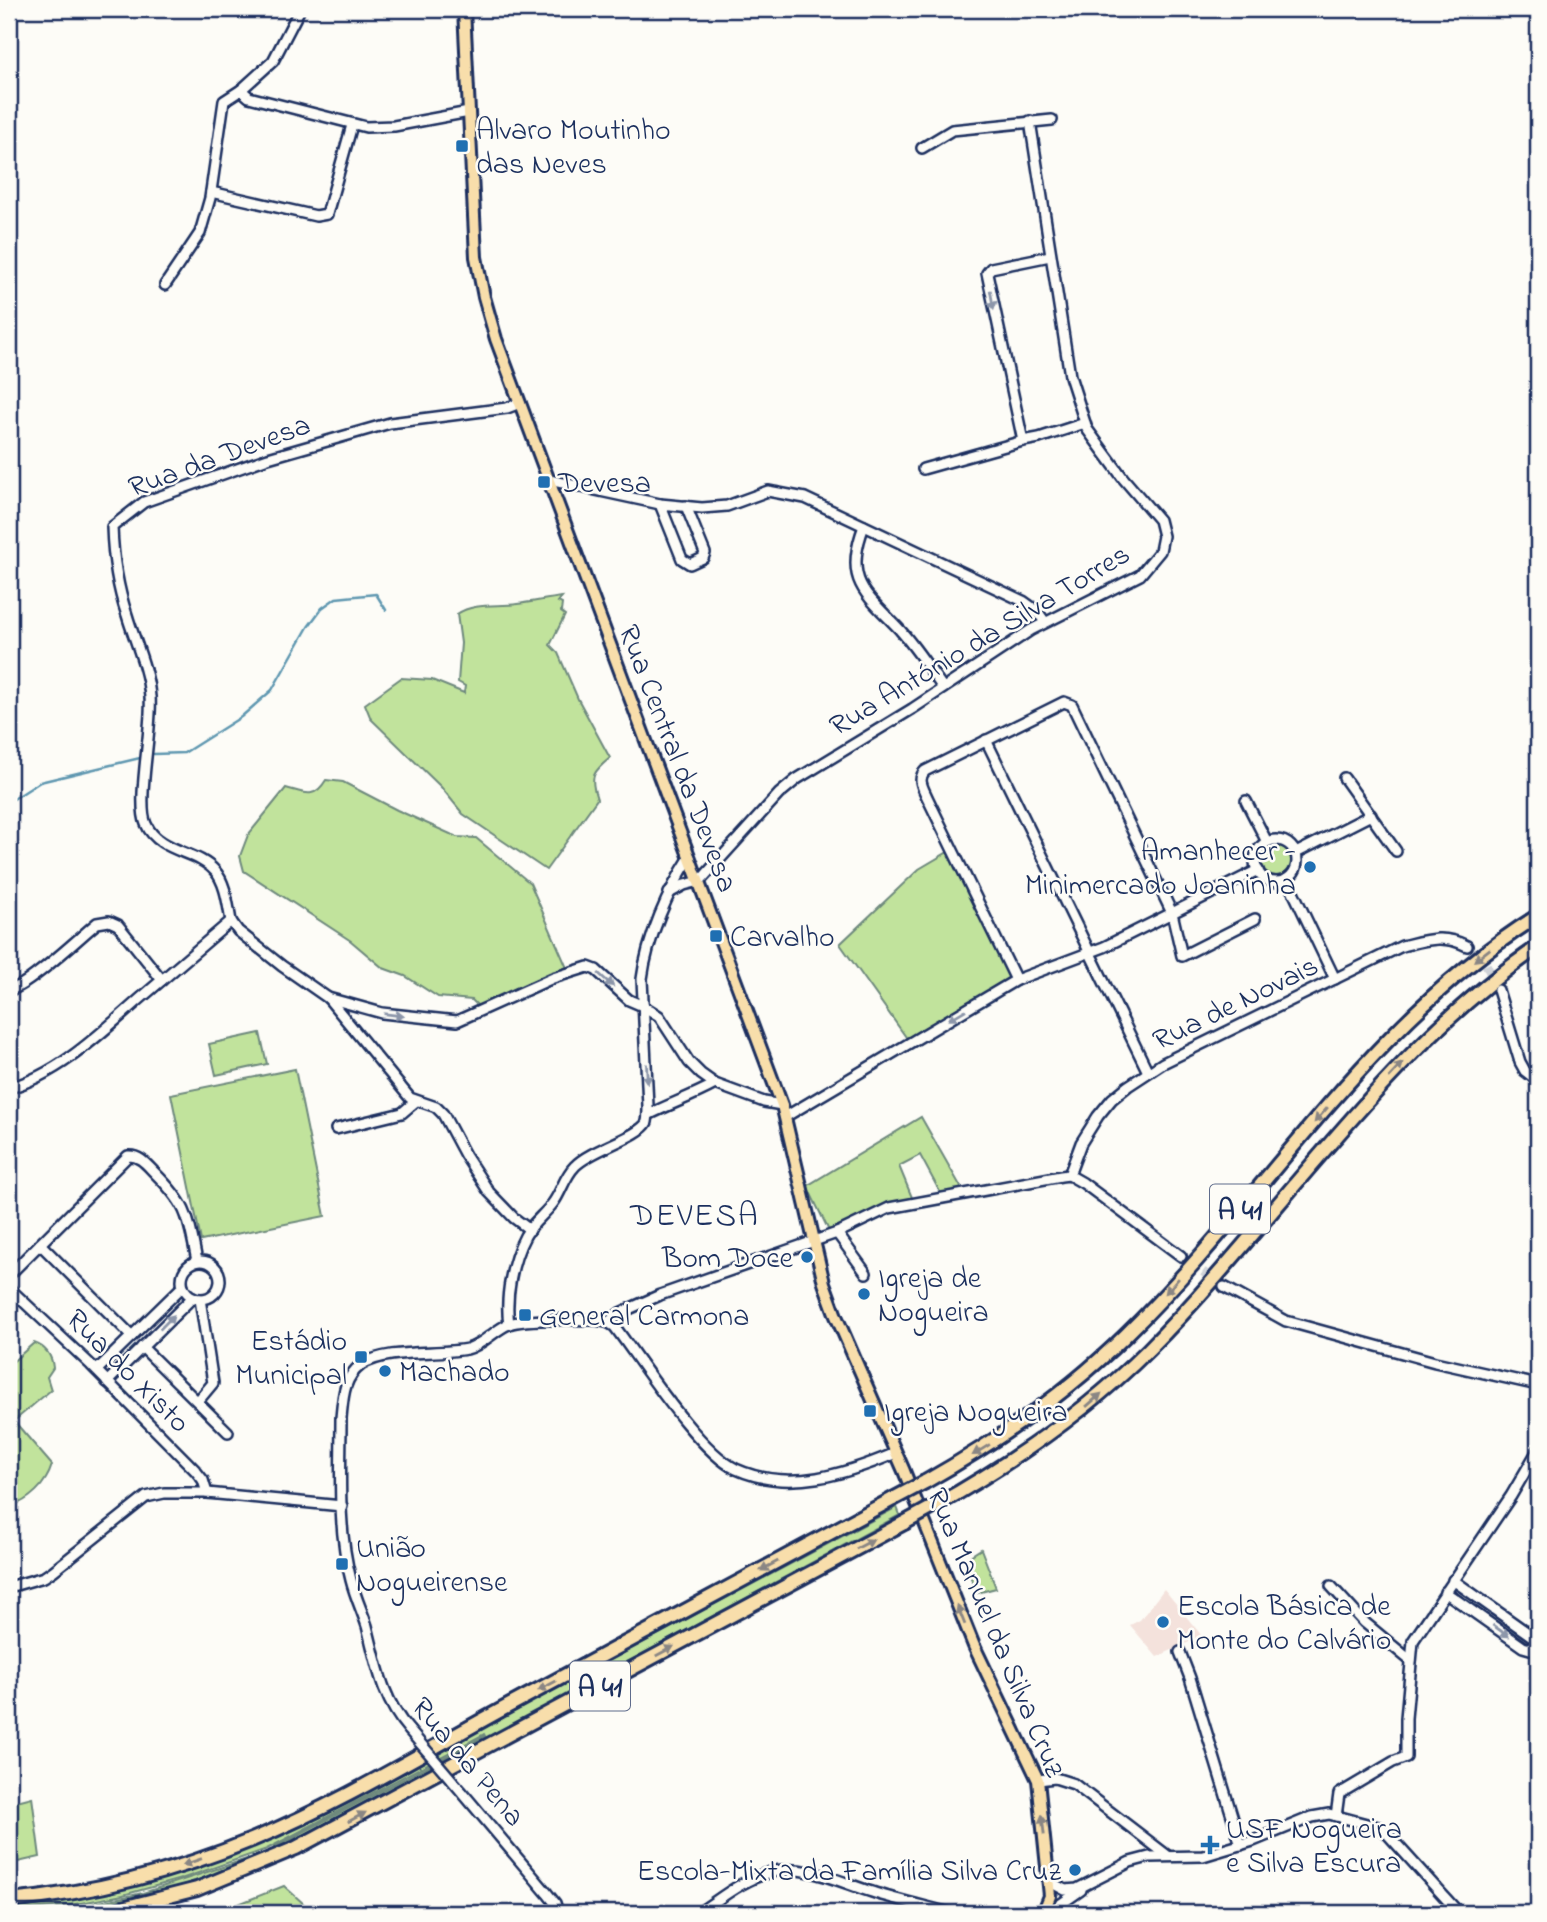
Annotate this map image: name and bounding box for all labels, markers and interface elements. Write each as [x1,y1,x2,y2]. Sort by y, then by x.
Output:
place label: Alvaro Moutinho das Neves [476,110,671,188]
marker: Alvaro Moutinho das Neves [454,138,470,154]
one-way arrow [987,289,998,311]
street label: Rua da Devesa [123,405,317,511]
place label: Devesa [557,463,651,507]
marker: Devesa [536,474,552,490]
street label: Rua António da Silva Torres [822,534,1139,749]
street label: Rua Central da Devesa [605,619,748,899]
place label: Amanhecer - Minimercado Joaninha [1025,831,1296,909]
marker: Amanhecer - Minimercado Joaninha [1302,859,1318,875]
place label: Carvalho [730,917,835,961]
marker: Carvalho [708,928,724,944]
street label: Rua de Novais [1146,946,1327,1064]
one-way arrow [1474,948,1492,963]
one-way arrow [598,972,615,987]
one-way arrow [384,1009,406,1020]
one-way arrow [947,1009,967,1021]
one-way arrow [1387,1062,1403,1079]
one-way arrow [642,1063,653,1085]
one-way arrow [1314,1106,1329,1123]
road number: A 41 [1210,1184,1270,1234]
district label: DEVESA [629,1194,760,1241]
place label: Bom Doce [661,1238,794,1282]
marker: Bom Doce [799,1249,815,1265]
place label: Igreja de Nogueira [878,1258,989,1336]
one-way arrow [1165,1278,1180,1295]
marker: Igreja de Nogueira [856,1286,872,1302]
place label: General Carmona [539,1296,749,1340]
street label: Rua do Xisto [54,1300,199,1445]
marker: General Carmona [517,1307,533,1323]
one-way arrow [159,1314,175,1331]
place label: Estádio Municipal [235,1321,347,1399]
marker: Estádio Municipal [353,1349,369,1365]
place label: Machado [399,1352,510,1396]
marker: Machado [377,1363,393,1379]
place label: Igreja Nogueira [884,1392,1068,1436]
one-way arrow [1085,1393,1102,1408]
marker: Igreja Nogueira [862,1403,878,1419]
one-way arrow [971,1443,991,1456]
street label: Rua Manuel da Silva Cruz [913,1482,1075,1785]
place label: União Nogueirense [356,1528,508,1606]
one-way arrow [856,1538,876,1550]
marker: União Nogueirense [334,1556,350,1572]
one-way arrow [759,1560,778,1572]
place label: Escola Básica de Monte do Calvário [1177,1586,1391,1664]
one-way arrow [955,1604,966,1625]
marker: Escola Básica de Monte do Calvário [1155,1614,1171,1630]
one-way arrow [1492,1624,1510,1638]
one-way arrow [655,1646,675,1657]
road number: A 41 [570,1662,630,1710]
one-way arrow [537,1680,557,1691]
street label: Rua da Pena [399,1688,534,1838]
place label: USF Nogueira e Silva Escura [1226,1809,1402,1887]
one-way arrow [347,1812,367,1823]
one-way arrow [1038,1813,1049,1835]
marker: USF Nogueira e Silva Escura [1200,1835,1220,1855]
place label: Escola-Mixta da Família Silva Cruz [637,1851,1061,1895]
one-way arrow [182,1857,203,1868]
marker: Escola-Mixta da Família Silva Cruz [1067,1862,1083,1878]

